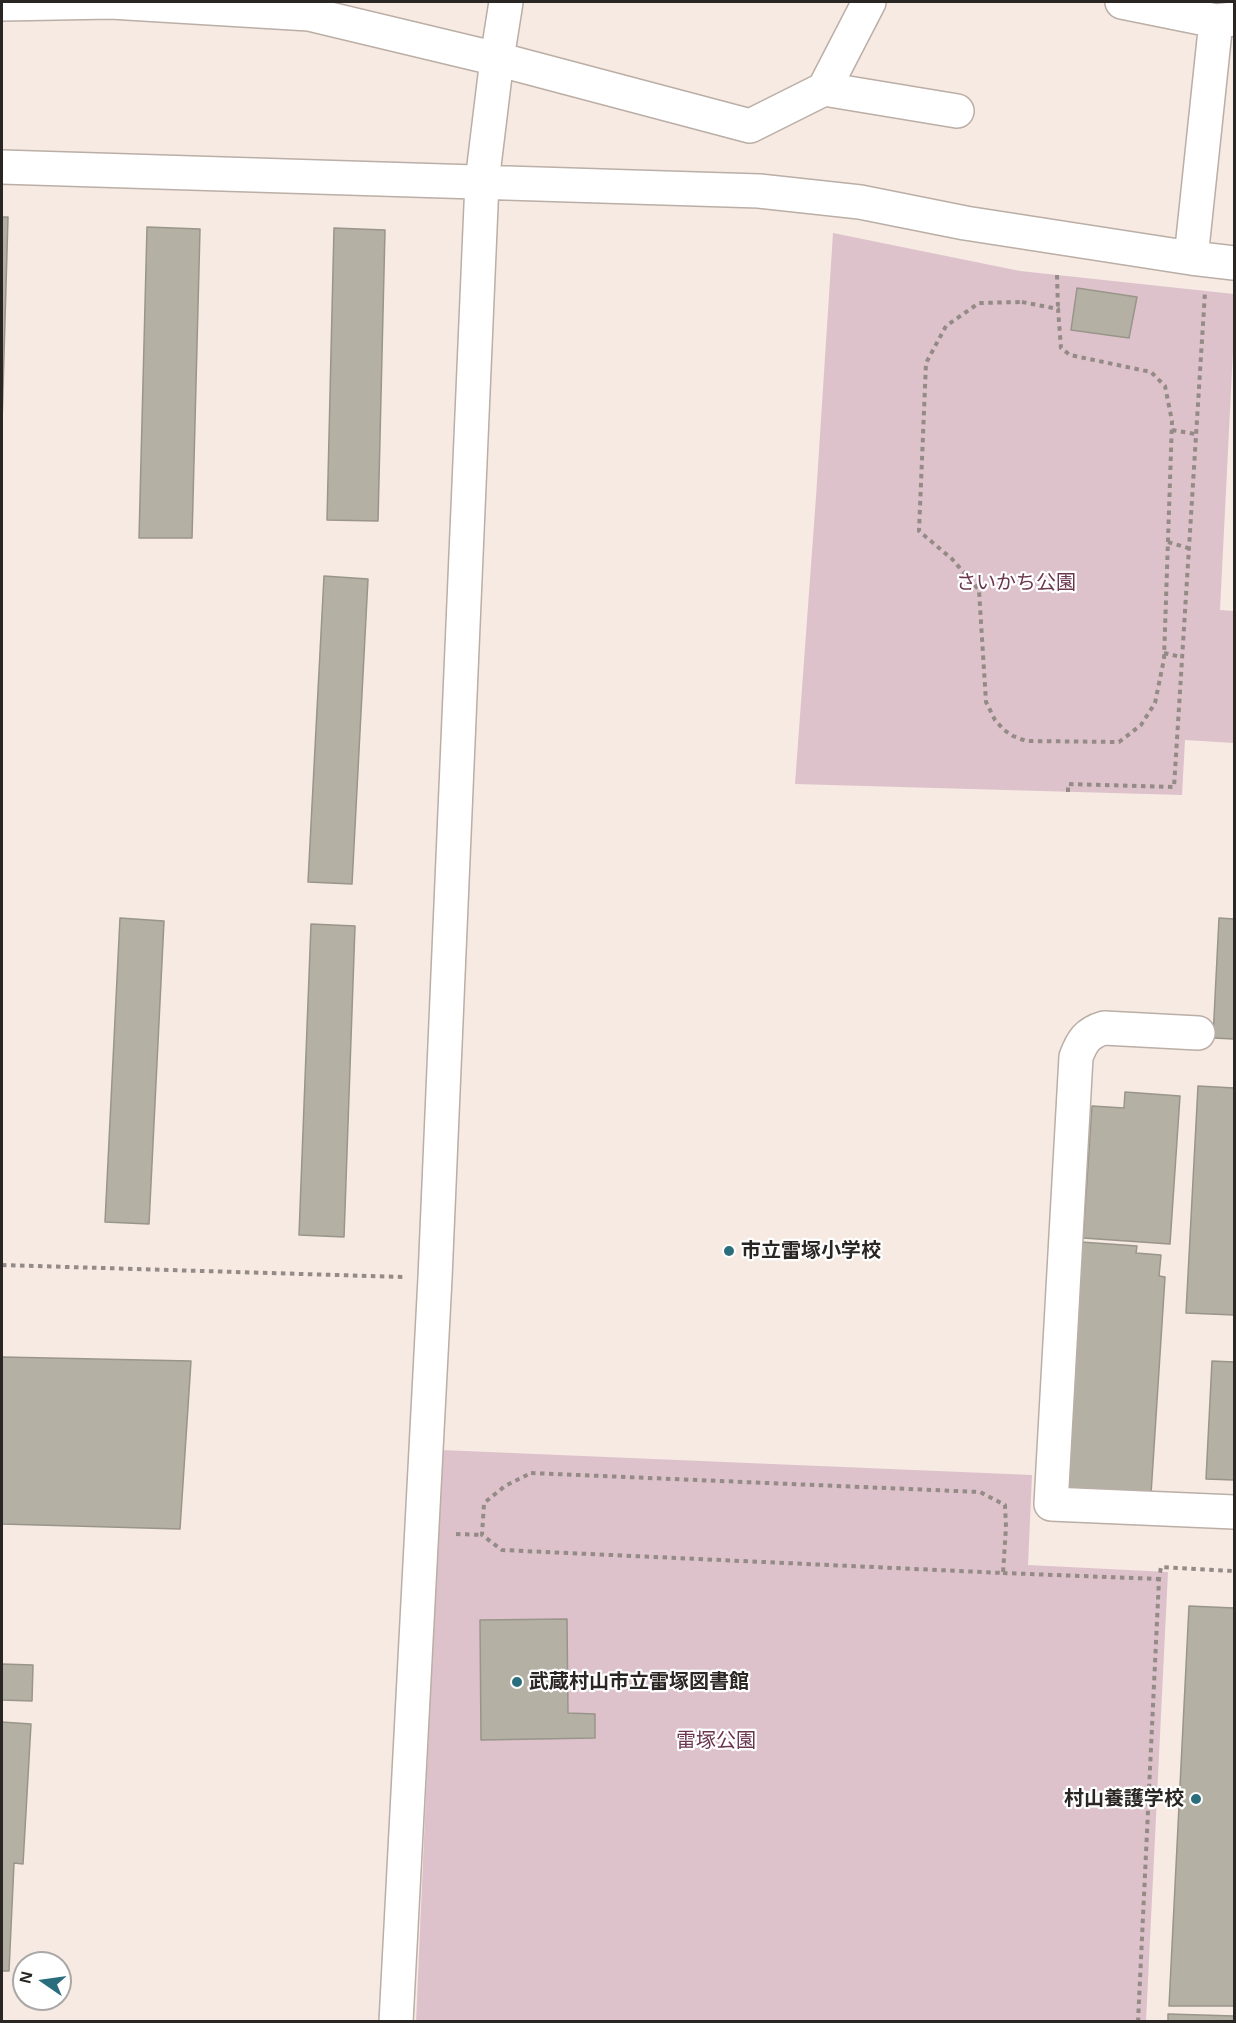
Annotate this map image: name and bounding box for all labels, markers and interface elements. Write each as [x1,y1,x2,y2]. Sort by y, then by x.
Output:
park label: さいかち公園 [956,571,1076,595]
place label: 市立雷塚小学校 [741,1239,881,1263]
marker: 市立雷塚小学校 [722,1244,736,1258]
place label: 武蔵村山市立雷塚図書館 [529,1670,749,1694]
marker: 武蔵村山市立雷塚図書館 [510,1675,524,1689]
park label: 雷塚公園 [676,1729,756,1753]
place label: 村山養護学校 [1064,1787,1184,1811]
marker: 村山養護学校 [1189,1792,1203,1806]
north arrow [12,1951,72,2011]
text: N [16,1970,36,1985]

